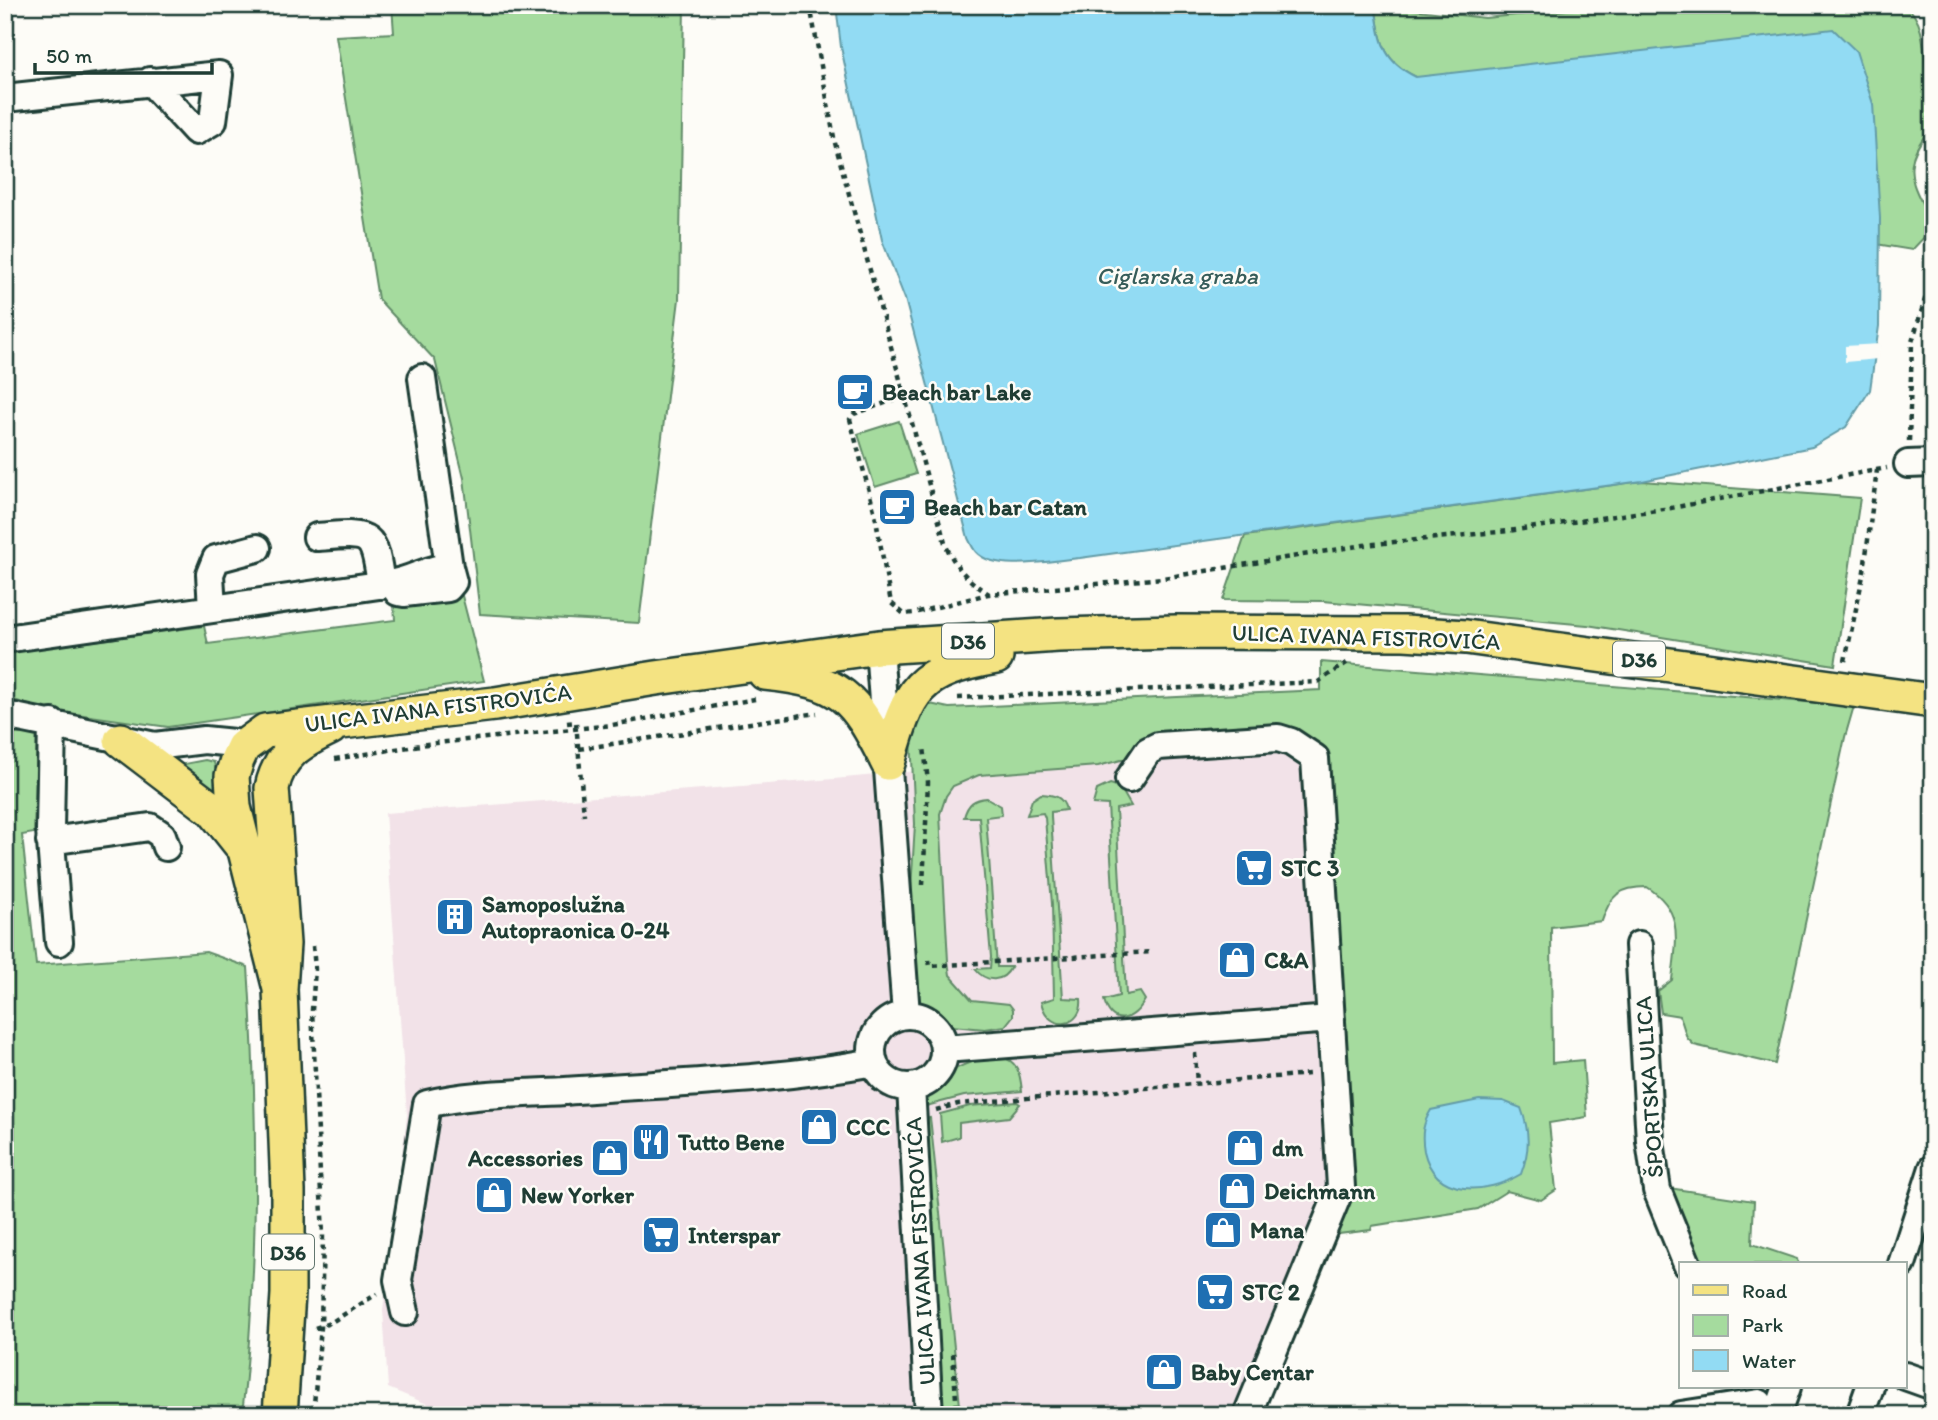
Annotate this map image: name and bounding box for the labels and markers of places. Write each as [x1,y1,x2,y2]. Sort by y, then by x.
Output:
cafe icon: Beach bar Lake [834,371,876,413]
place label: Beach bar Lake [882,378,1031,406]
cafe icon: Beach bar Catan [876,486,918,528]
place label: Beach bar Catan [924,493,1088,521]
supermarket icon: STC 3 [1233,847,1275,889]
place label: STC 3 [1281,854,1340,882]
place label: Samoposlužna Autopraonica 0-24 [481,890,670,944]
building icon: Samoposlužna Autopraonica 0-24 [434,896,476,938]
shop icon: C&A [1216,939,1258,981]
place label: C&A [1264,946,1309,974]
shop icon: CCC [798,1106,840,1148]
place label: CCC [846,1113,891,1141]
restaurant icon: Tutto Bene [630,1121,672,1163]
shop icon: dm [1224,1127,1266,1169]
place label: Tutto Bene [677,1128,785,1156]
place label: dm [1272,1134,1304,1162]
shop icon: Accessories [589,1137,631,1179]
place label: Accessories [467,1144,583,1172]
shop icon: Deichmann [1216,1170,1258,1212]
shop icon: New Yorker [473,1174,515,1216]
place label: Deichmann [1264,1177,1376,1205]
place label: New Yorker [521,1181,635,1209]
shop icon: Mana [1202,1209,1244,1251]
supermarket icon: Interspar [640,1214,682,1256]
place label: Mana [1250,1216,1305,1244]
place label: Interspar [688,1221,781,1249]
supermarket icon: STC 2 [1194,1271,1236,1313]
place label: STC 2 [1242,1278,1301,1306]
shop icon: Baby Centar [1143,1351,1185,1393]
place label: Baby Centar [1191,1358,1314,1386]

